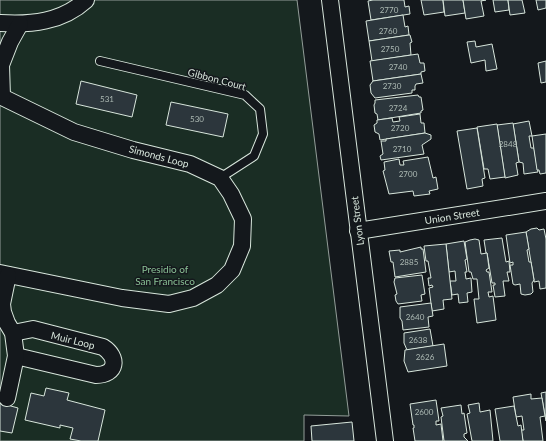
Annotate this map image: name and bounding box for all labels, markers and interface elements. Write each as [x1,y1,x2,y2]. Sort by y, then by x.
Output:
house number: 2770 [380,5,399,15]
house number: 2760 [379,26,398,36]
house number: 2750 [381,44,400,54]
house number: 2740 [389,62,408,72]
street label: Gibbon Court [187,65,248,93]
house number: 2730 [383,81,402,91]
house number: 531 [100,94,114,104]
house number: 2724 [389,103,408,113]
house number: 530 [190,114,204,124]
house number: 2720 [391,123,410,133]
house number: 2848 [499,139,518,149]
street label: Simonds Loop [128,142,191,170]
house number: 2710 [393,144,412,154]
house number: 2700 [399,169,418,179]
street label: Lyon Street [348,195,366,246]
street label: Union Street [424,206,481,226]
house number: 2885 [400,257,419,267]
park label: Presidio of San Francisco [135,263,195,287]
house number: 2640 [406,312,425,322]
street label: Muir Loop [50,329,97,351]
house number: 2638 [409,335,428,345]
house number: 2626 [416,352,435,362]
house number: 2600 [415,407,434,417]

